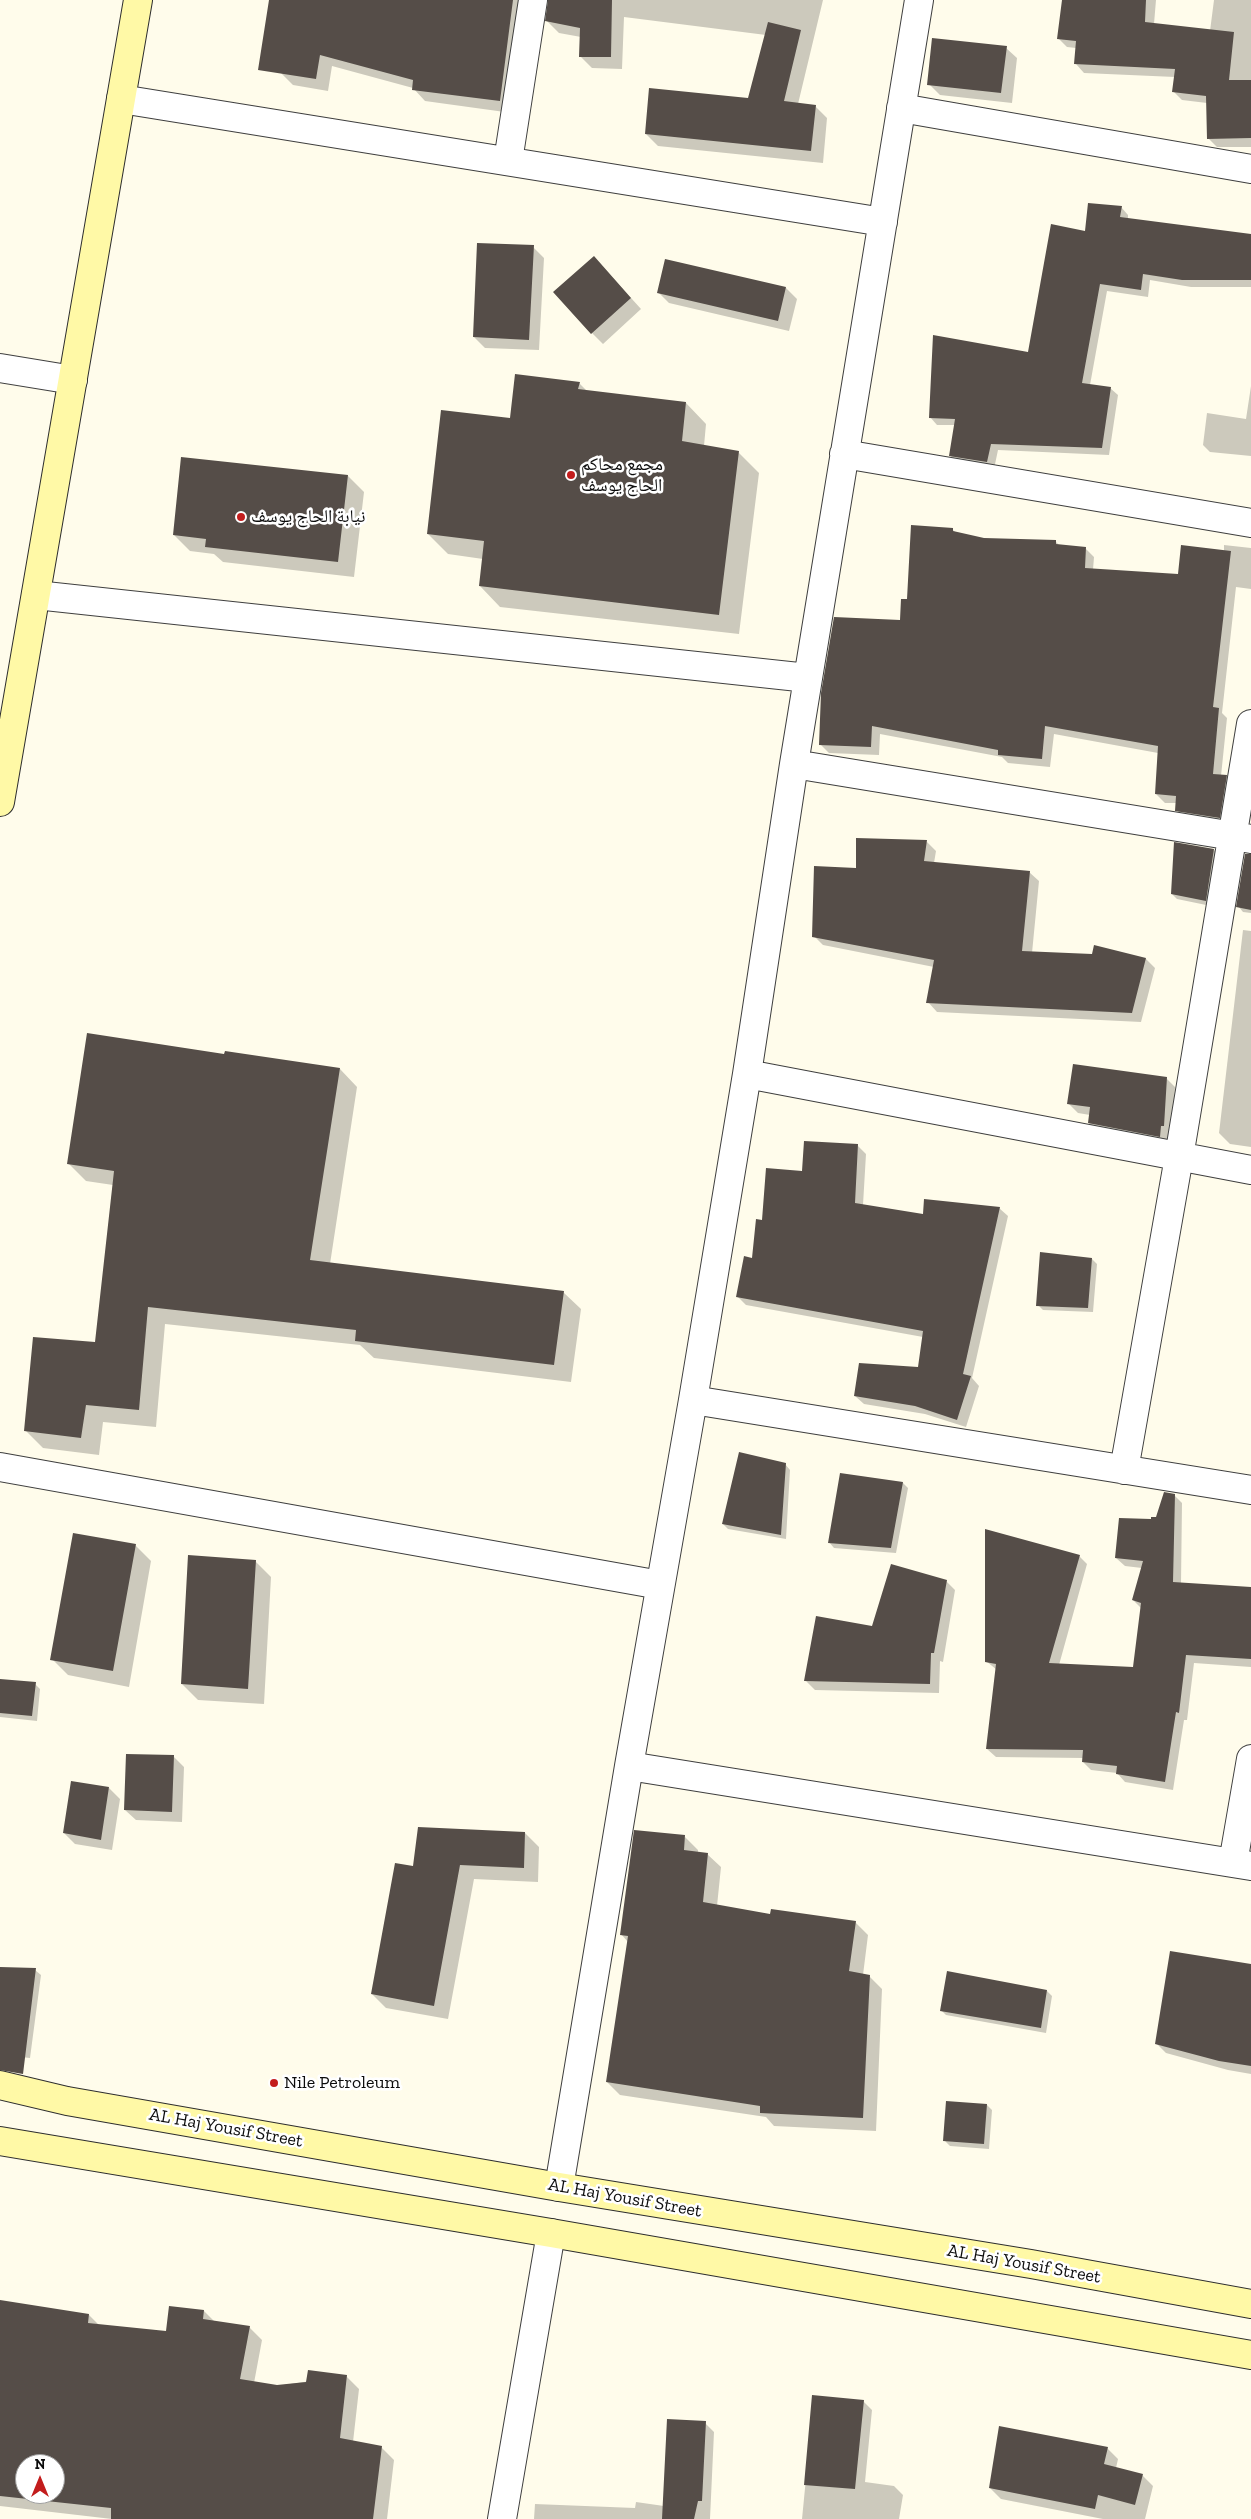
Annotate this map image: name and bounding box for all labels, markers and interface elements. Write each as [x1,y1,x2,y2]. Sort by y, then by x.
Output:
place label: مجمع محاكم الحاج يوسف [581,454,663,496]
marker: مجمع محاكم الحاج يوسف [565,469,577,481]
place label: نيابة الحاج يوسف [251,506,365,528]
marker: نيابة الحاج يوسف [235,511,247,523]
place label: Nile Petroleum [284,2072,400,2094]
marker: Nile Petroleum [268,2077,280,2089]
street label: AL Haj Yousif Street [148,2104,304,2152]
street label: AL Haj Yousif Street [547,2174,703,2222]
street label: AL Haj Yousif Street [946,2240,1102,2288]
north arrow [15,2454,65,2504]
text: N [35,2456,45,2473]

